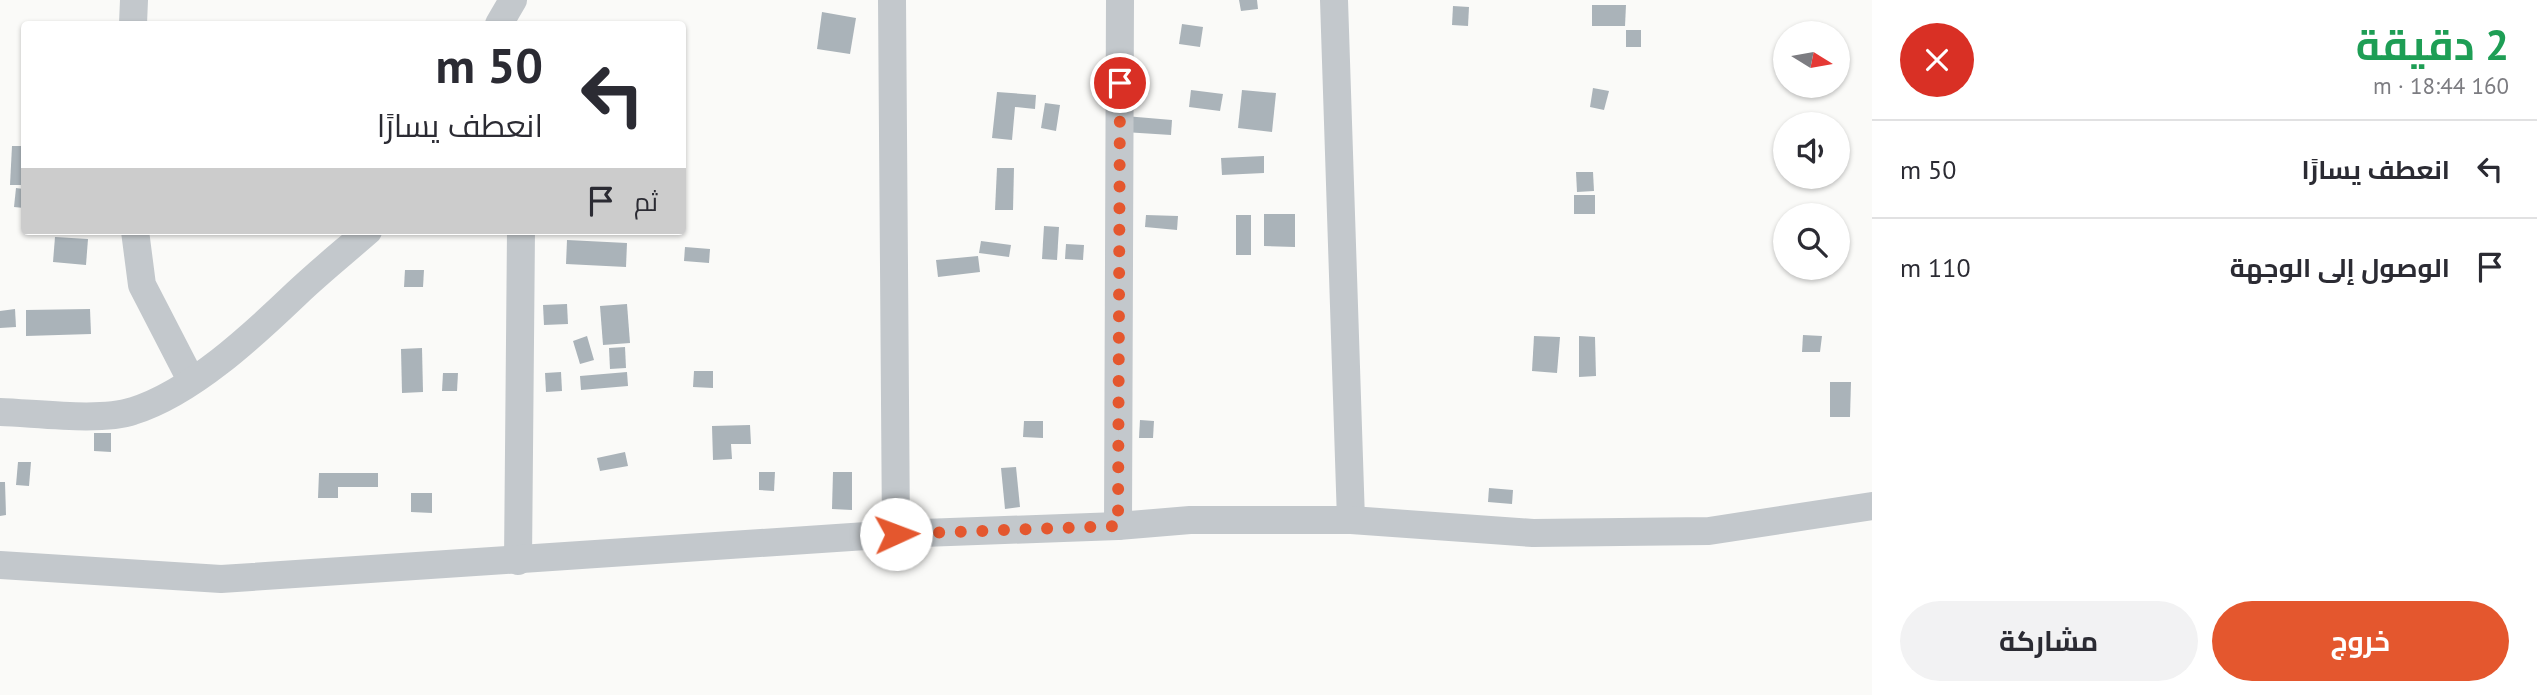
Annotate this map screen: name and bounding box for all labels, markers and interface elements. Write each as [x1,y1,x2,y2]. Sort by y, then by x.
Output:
text: 2 دقيقة [2356,17,2509,72]
north arrow [1773,21,1850,98]
map controls [1773,21,1850,280]
button: close [1900,23,1974,97]
text: 50 m [436,33,543,97]
icon: left [567,49,658,140]
pin [1090,53,1150,113]
icon: arrive [1101,64,1139,102]
text: 160 m · 18:44 [2373,71,2509,100]
text: انعطف يسارًا [377,104,543,146]
button: sound [1773,112,1850,189]
icon: left [2471,150,2509,188]
text: 50 m [1900,153,1956,186]
text: انعطف يسارًا [2302,153,2450,186]
icon: arrive [582,182,620,220]
text: ثم [634,185,658,218]
button: search [1773,203,1850,280]
icon: arrive [2471,248,2509,286]
text: 110 m [1900,251,1971,284]
text: الوصول إلى الوجهة [2230,251,2450,284]
position arrow [859,497,933,571]
button: مشاركة [1900,601,2198,681]
button: خروج [2212,601,2509,681]

